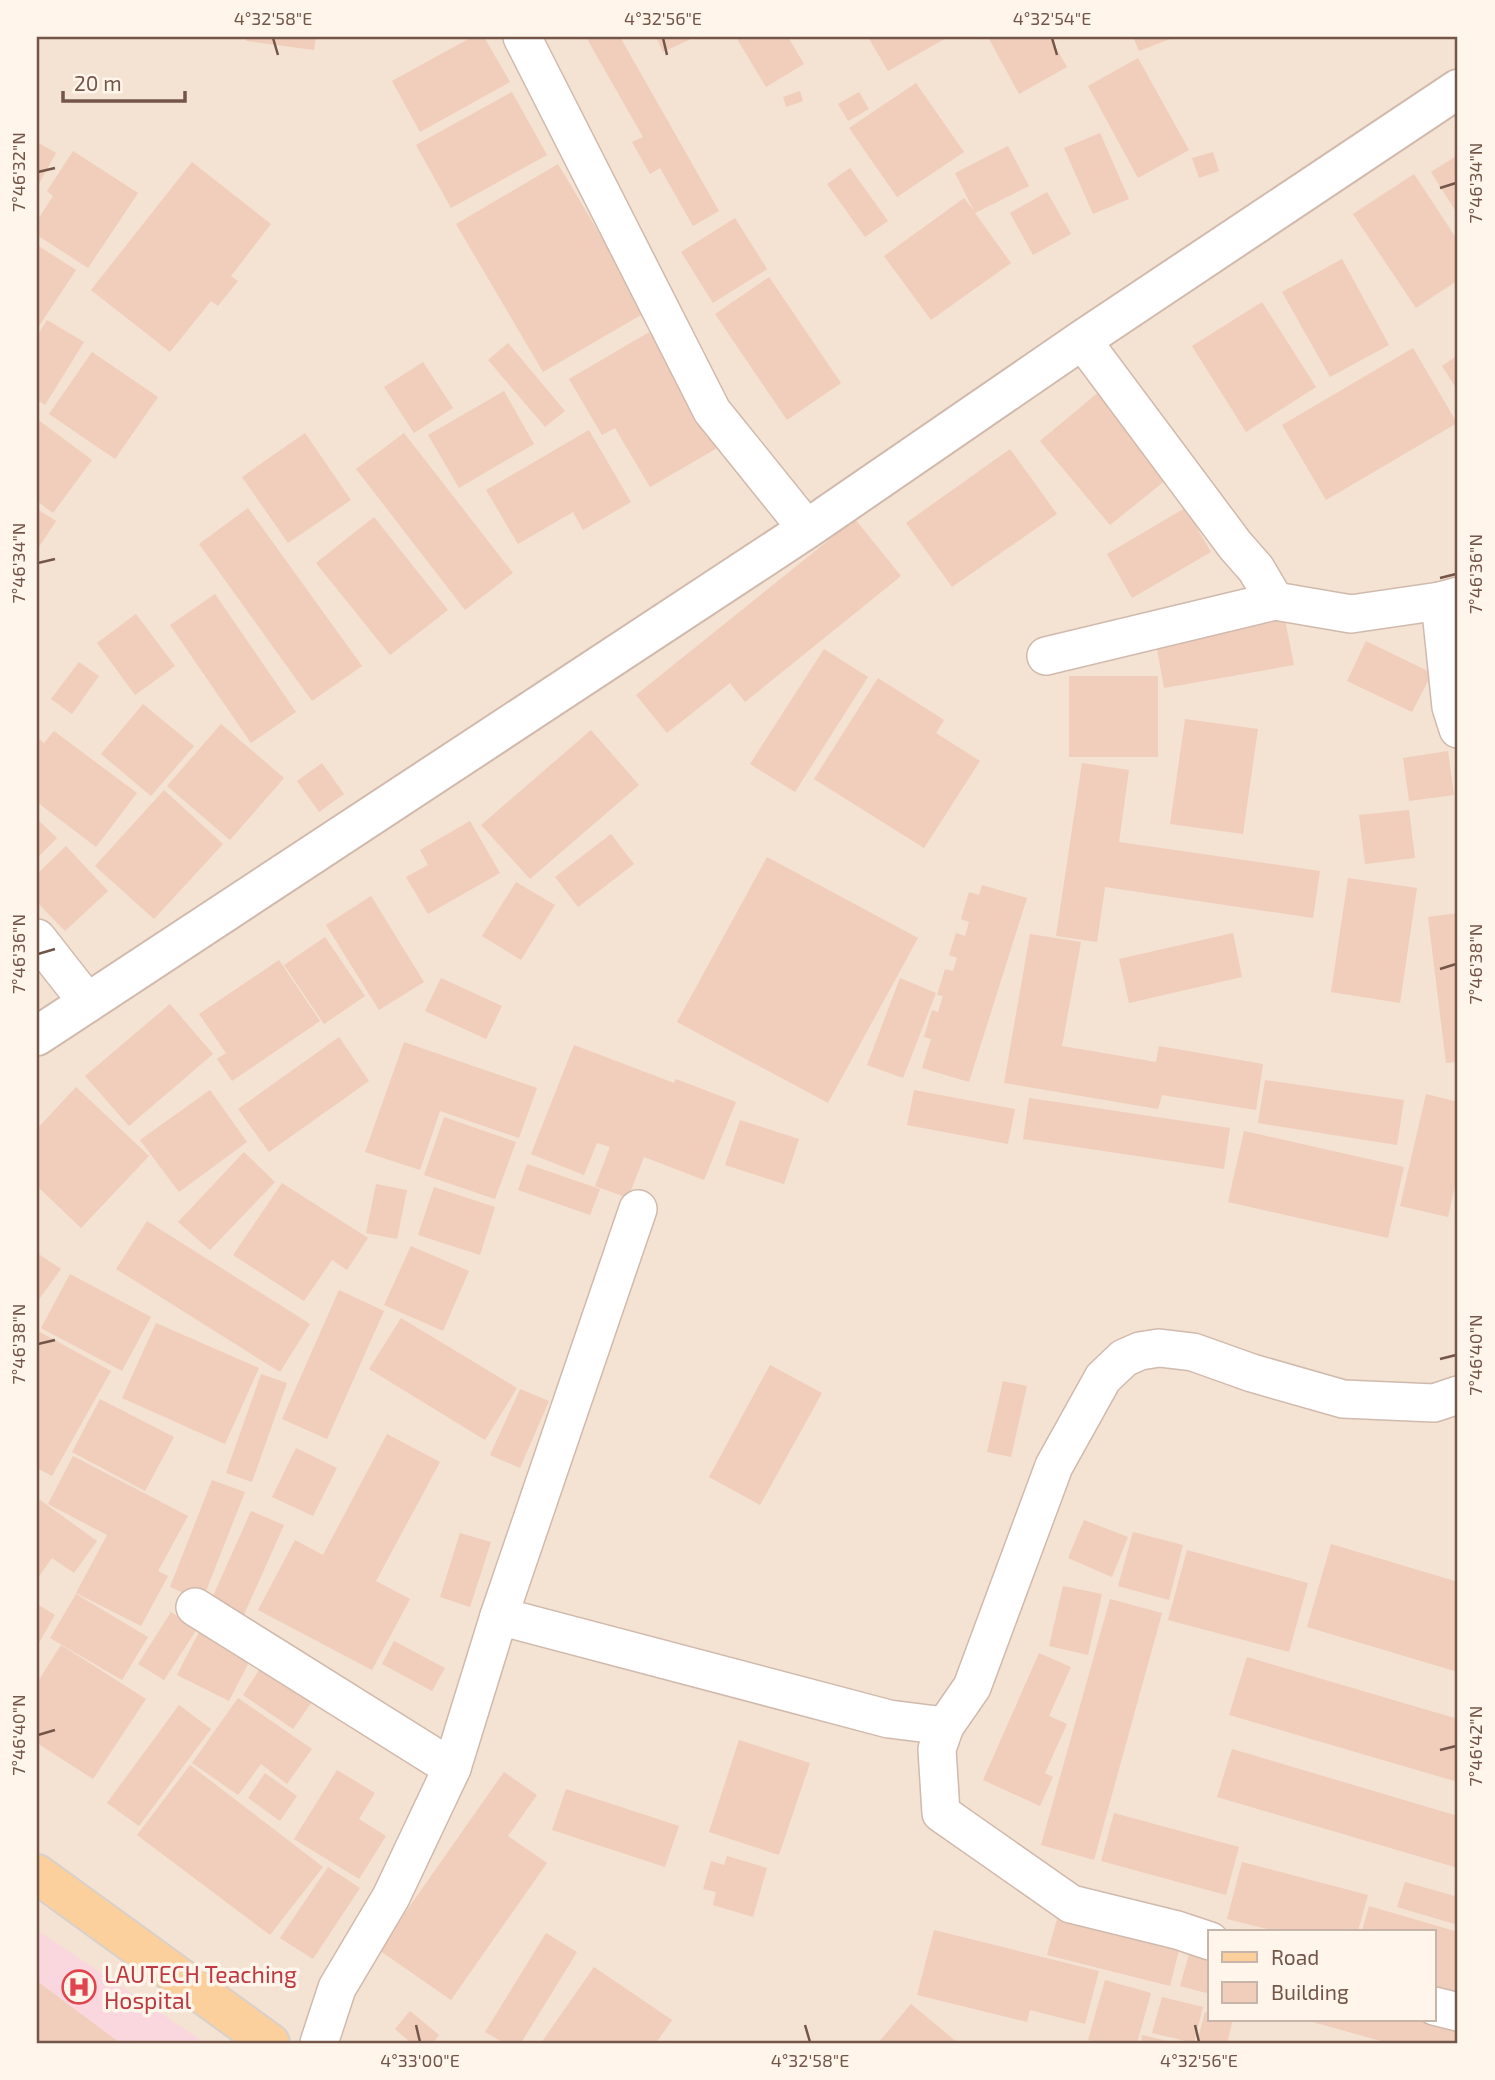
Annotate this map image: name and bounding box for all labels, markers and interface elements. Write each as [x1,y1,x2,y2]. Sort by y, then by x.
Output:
text: 4°32'58"E [234,7,312,29]
text: 4°32'56"E [624,7,702,29]
text: 4°32'54"E [1013,7,1091,29]
scale bar [63,60,186,104]
text: 20 m [74,70,122,95]
text: 7°46'32"N [7,132,29,212]
text: 7°46'34"N [1464,143,1486,223]
text: 7°46'34"N [7,523,29,603]
text: 7°46'36"N [1464,534,1486,614]
text: 7°46'36"N [7,914,29,994]
text: 7°46'38"N [1464,924,1486,1004]
text: 7°46'38"N [7,1304,29,1384]
text: 7°46'40"N [1464,1314,1486,1396]
text: 7°46'40"N [7,1694,29,1776]
text: 7°46'42"N [1464,1706,1486,1786]
legend [1208,1930,1436,2021]
text: Road [1271,1944,1319,1969]
place label: LAUTECH Teaching Hospital [104,1960,297,2014]
hospital icon: LAUTECH Teaching Hospital [60,1968,98,2006]
text: Building [1271,1979,1349,2004]
text: 4°33'00"E [380,2049,460,2071]
text: 4°32'58"E [771,2049,849,2071]
text: 4°32'56"E [1160,2049,1238,2071]

